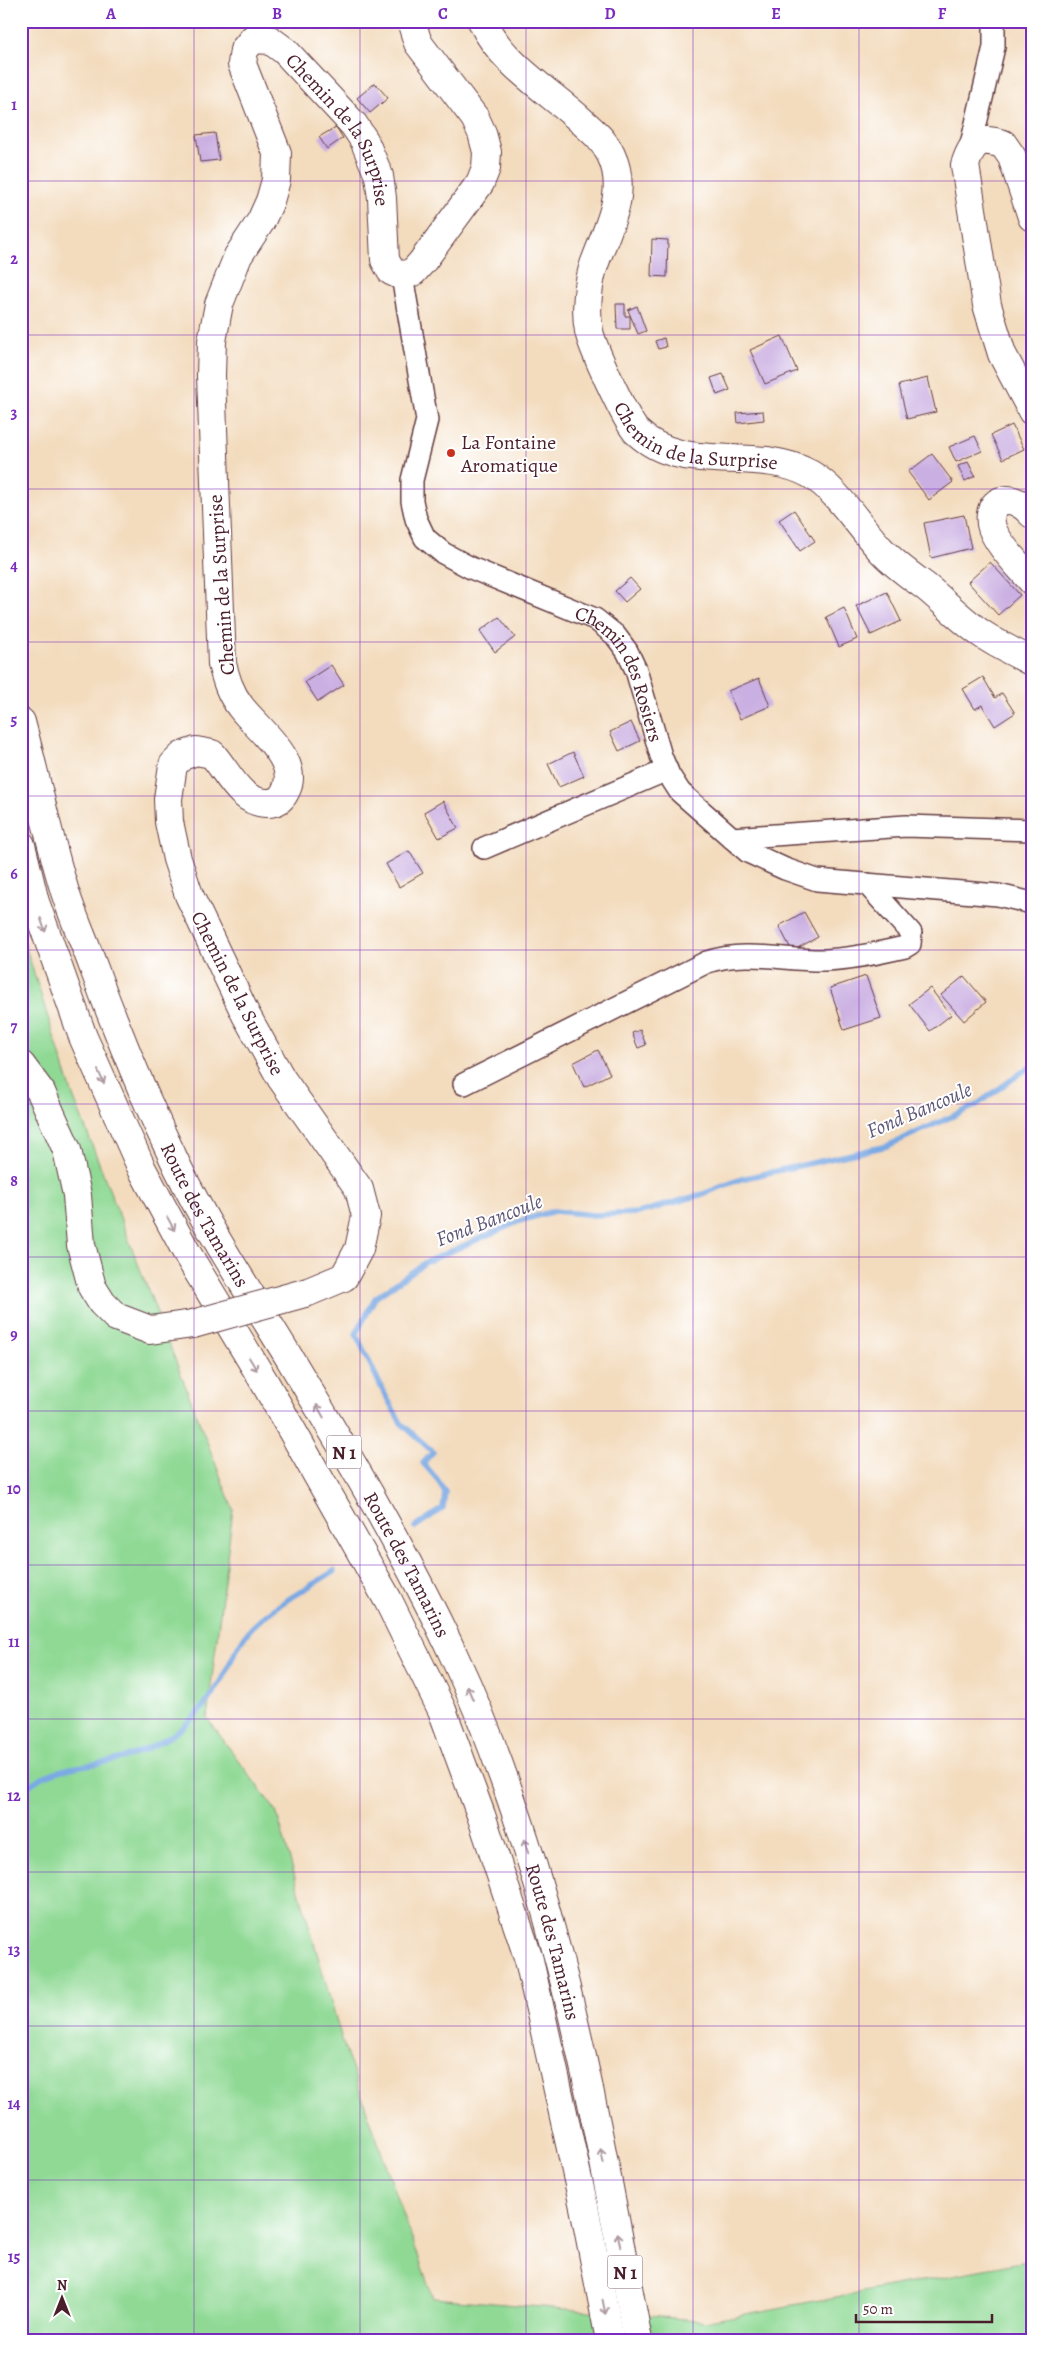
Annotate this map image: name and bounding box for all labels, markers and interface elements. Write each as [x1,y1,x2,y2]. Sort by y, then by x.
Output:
text: A [105,3,117,25]
text: B [272,3,282,25]
text: C [438,3,448,25]
text: D [604,3,616,25]
text: E [771,3,781,25]
text: F [938,3,947,25]
street label: Chemin de la Surprise [280,47,395,207]
text: 1 [11,94,17,116]
text: 2 [10,248,18,270]
street label: Chemin de la Surprise [607,397,780,477]
text: 3 [11,402,18,424]
place label: La Fontaine Aromatique [460,429,558,479]
marker: La Fontaine Aromatique [445,447,457,459]
street label: Chemin de la Surprise [202,494,241,676]
text: 4 [10,555,18,577]
street label: Chemin des Rosiers [571,599,669,745]
text: 5 [11,709,18,731]
text: 6 [10,863,18,885]
street label: Chemin de la Surprise [184,906,291,1080]
one-way arrow [39,917,49,933]
text: 7 [11,1016,18,1038]
one-way arrow [96,1069,106,1084]
water label: Fond Bancoule [862,1075,976,1145]
street label: Route des Tamarins [154,1138,255,1292]
text: 8 [10,1170,18,1192]
water label: Fond Bancoule [432,1187,547,1253]
one-way arrow [166,1216,176,1231]
text: 9 [10,1324,18,1346]
one-way arrow [249,1356,259,1370]
one-way arrow [315,1403,325,1418]
road number: N 1 [326,1435,362,1468]
text: 10 [7,1478,21,1500]
street label: Route des Tamarins [357,1487,456,1642]
text: 11 [8,1631,20,1653]
one-way arrow [464,1686,474,1701]
text: 12 [7,1785,21,1807]
one-way arrow [520,1838,530,1854]
street label: Route des Tamarins [519,1860,586,2023]
text: 13 [8,1939,20,1961]
text: 14 [7,2093,21,2115]
one-way arrow [597,2149,606,2165]
one-way arrow [614,2233,623,2249]
text: 15 [8,2246,20,2268]
road number: N 1 [608,2256,642,2288]
north arrow [38,2274,88,2324]
text: N [57,2276,67,2295]
scale bar [856,2291,992,2323]
one-way arrow [599,2298,609,2314]
text: 50 m [863,2299,893,2319]

